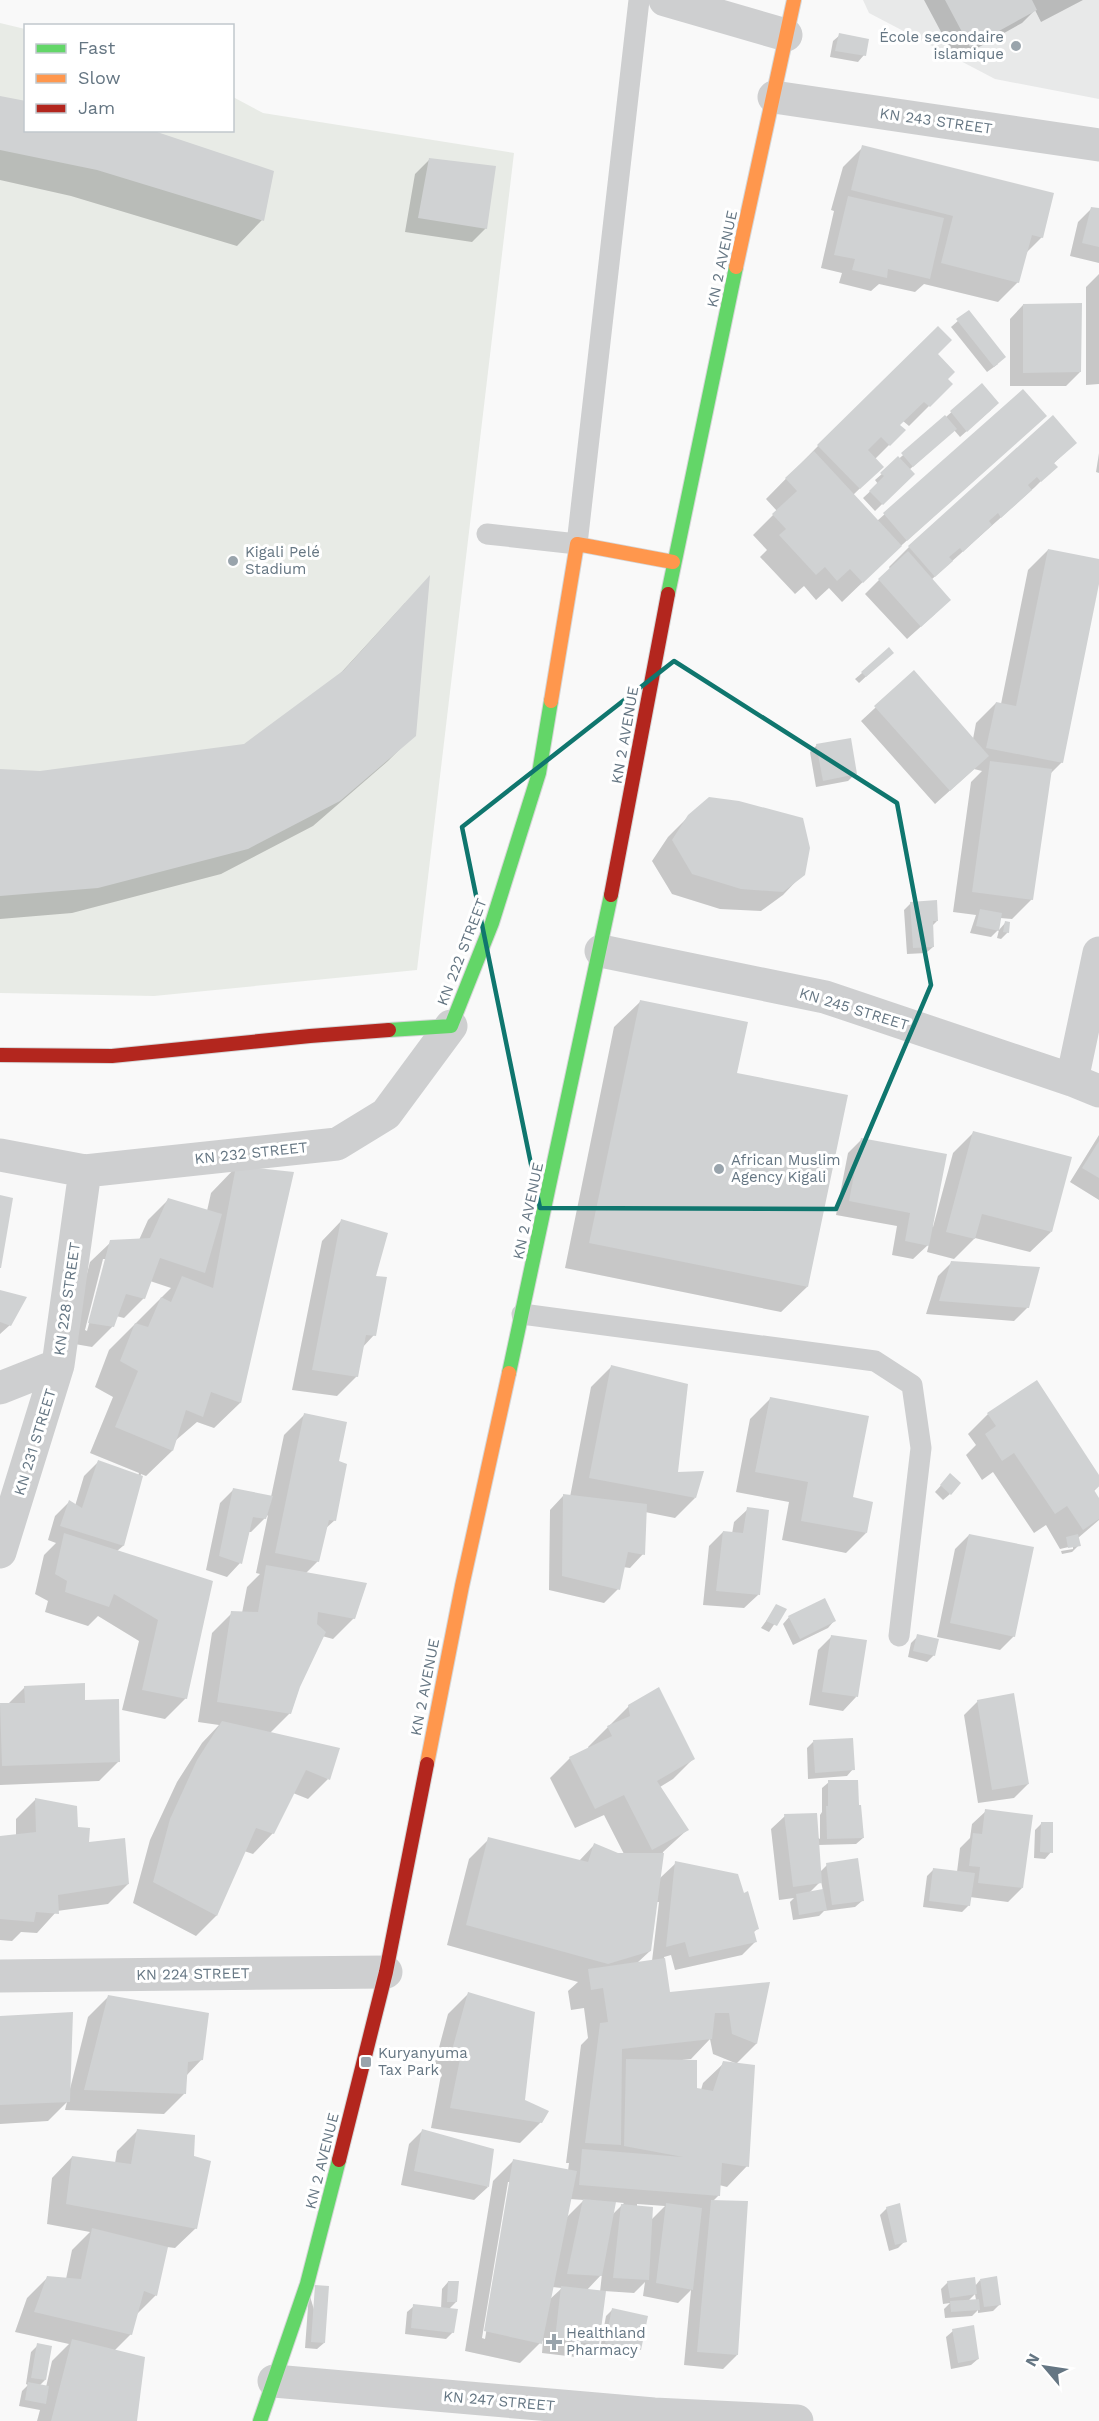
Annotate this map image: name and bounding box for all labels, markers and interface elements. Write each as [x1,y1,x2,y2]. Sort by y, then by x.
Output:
legend [24,24,234,132]
place label: École secondaire islamique [879,28,1004,63]
text: Fast [78,37,116,58]
marker: École secondaire islamique [1009,39,1023,53]
text: Slow [78,67,121,88]
text: Jam [78,97,115,118]
street label: KN 243 STREET [878,104,994,138]
street label: KN 2 AVENUE [703,209,741,309]
place label: Kigali Pelé Stadium [245,543,320,578]
marker: Kigali Pelé Stadium [226,554,240,568]
street label: KN 2 AVENUE [608,685,642,785]
street label: KN 222 STREET [433,896,491,1008]
street label: KN 245 STREET [797,984,911,1034]
street label: KN 232 STREET [194,1138,308,1168]
place label: African Muslim Agency Kigali [731,1151,841,1186]
street label: KN 2 AVENUE [509,1161,547,1261]
marker: African Muslim Agency Kigali [712,1162,726,1176]
street label: KN 228 STREET [50,1241,84,1357]
street label: KN 231 STREET [10,1386,60,1498]
street label: KN 2 AVENUE [407,1637,443,1737]
street label: KN 224 STREET [136,1964,250,1984]
place label: Kuryanyuma Tax Park [378,2044,468,2079]
marker: Kuryanyuma Tax Park [359,2055,373,2069]
street label: KN 2 AVENUE [301,2111,343,2211]
place label: Healthland Pharmacy [566,2324,646,2359]
marker: Healthland Pharmacy [547,2335,561,2349]
north arrow [1015,2337,1075,2397]
text: N [1021,2350,1044,2370]
street label: KN 247 STREET [442,2387,556,2415]

